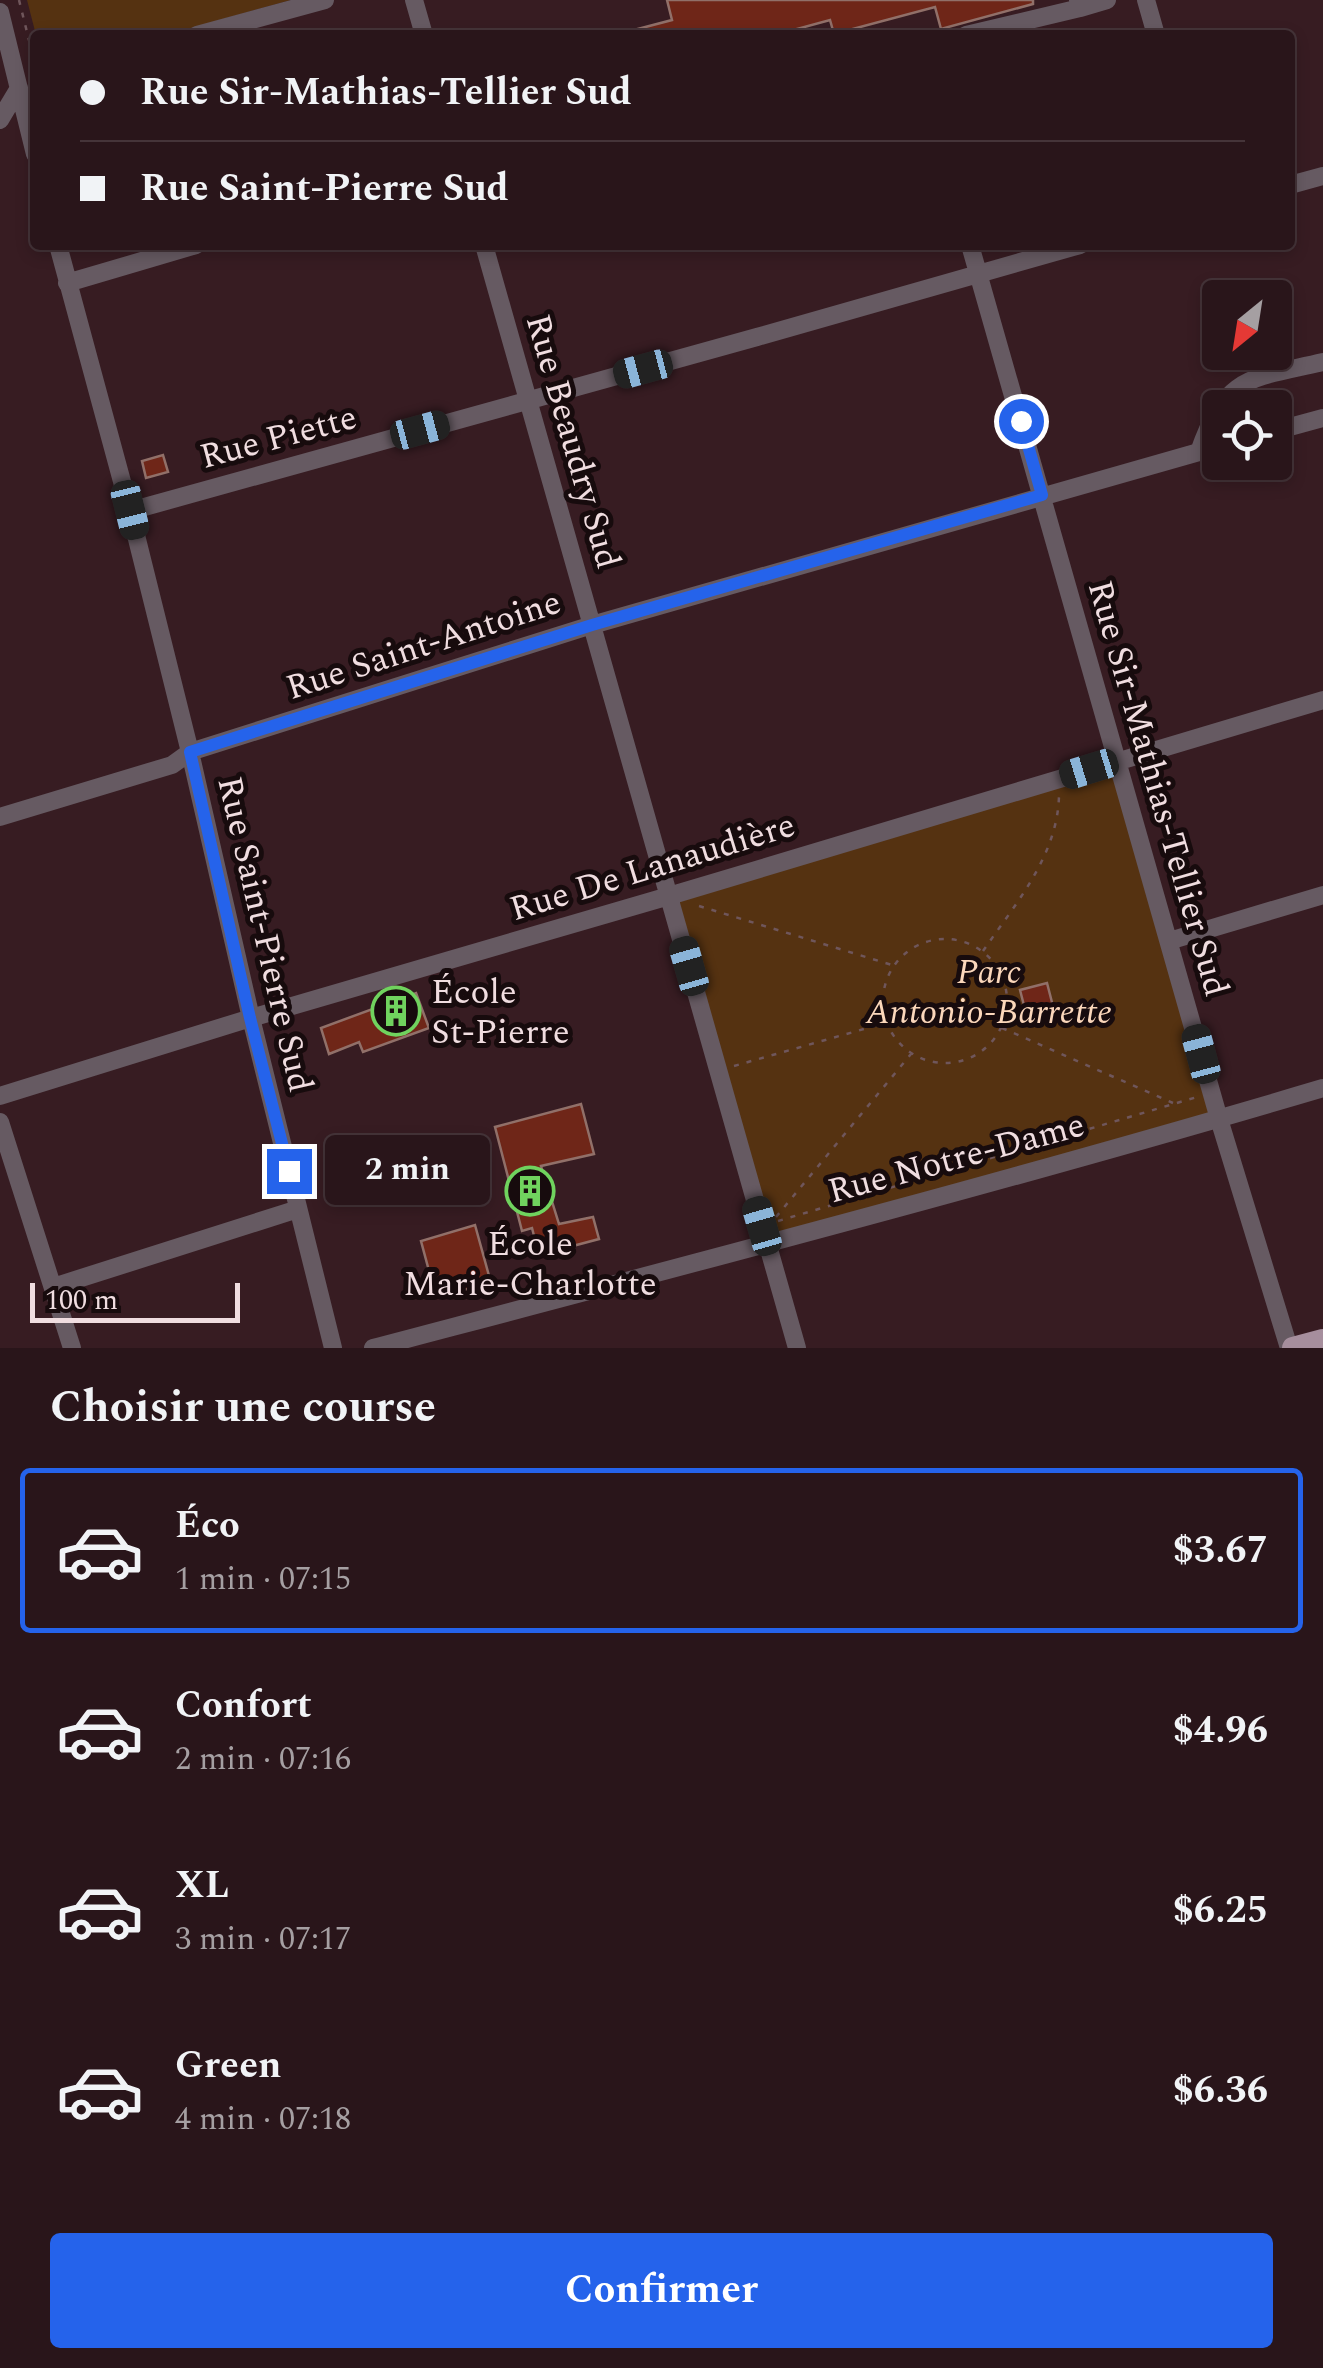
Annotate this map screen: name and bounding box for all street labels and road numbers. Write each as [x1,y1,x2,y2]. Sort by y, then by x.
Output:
street label: Rue Beaudry Sud [511,308,634,575]
street label: Rue Piette [194,391,363,484]
street label: Rue Sir-Mathias-Tellier Sud [1073,574,1242,1003]
street label: Rue Saint-Antoine [279,576,568,715]
street label: Rue Saint-Pierre Sud [202,771,327,1097]
street label: Rue De Lanaudière [503,799,802,936]
street label: Rue Notre-Dame [822,1099,1091,1218]

